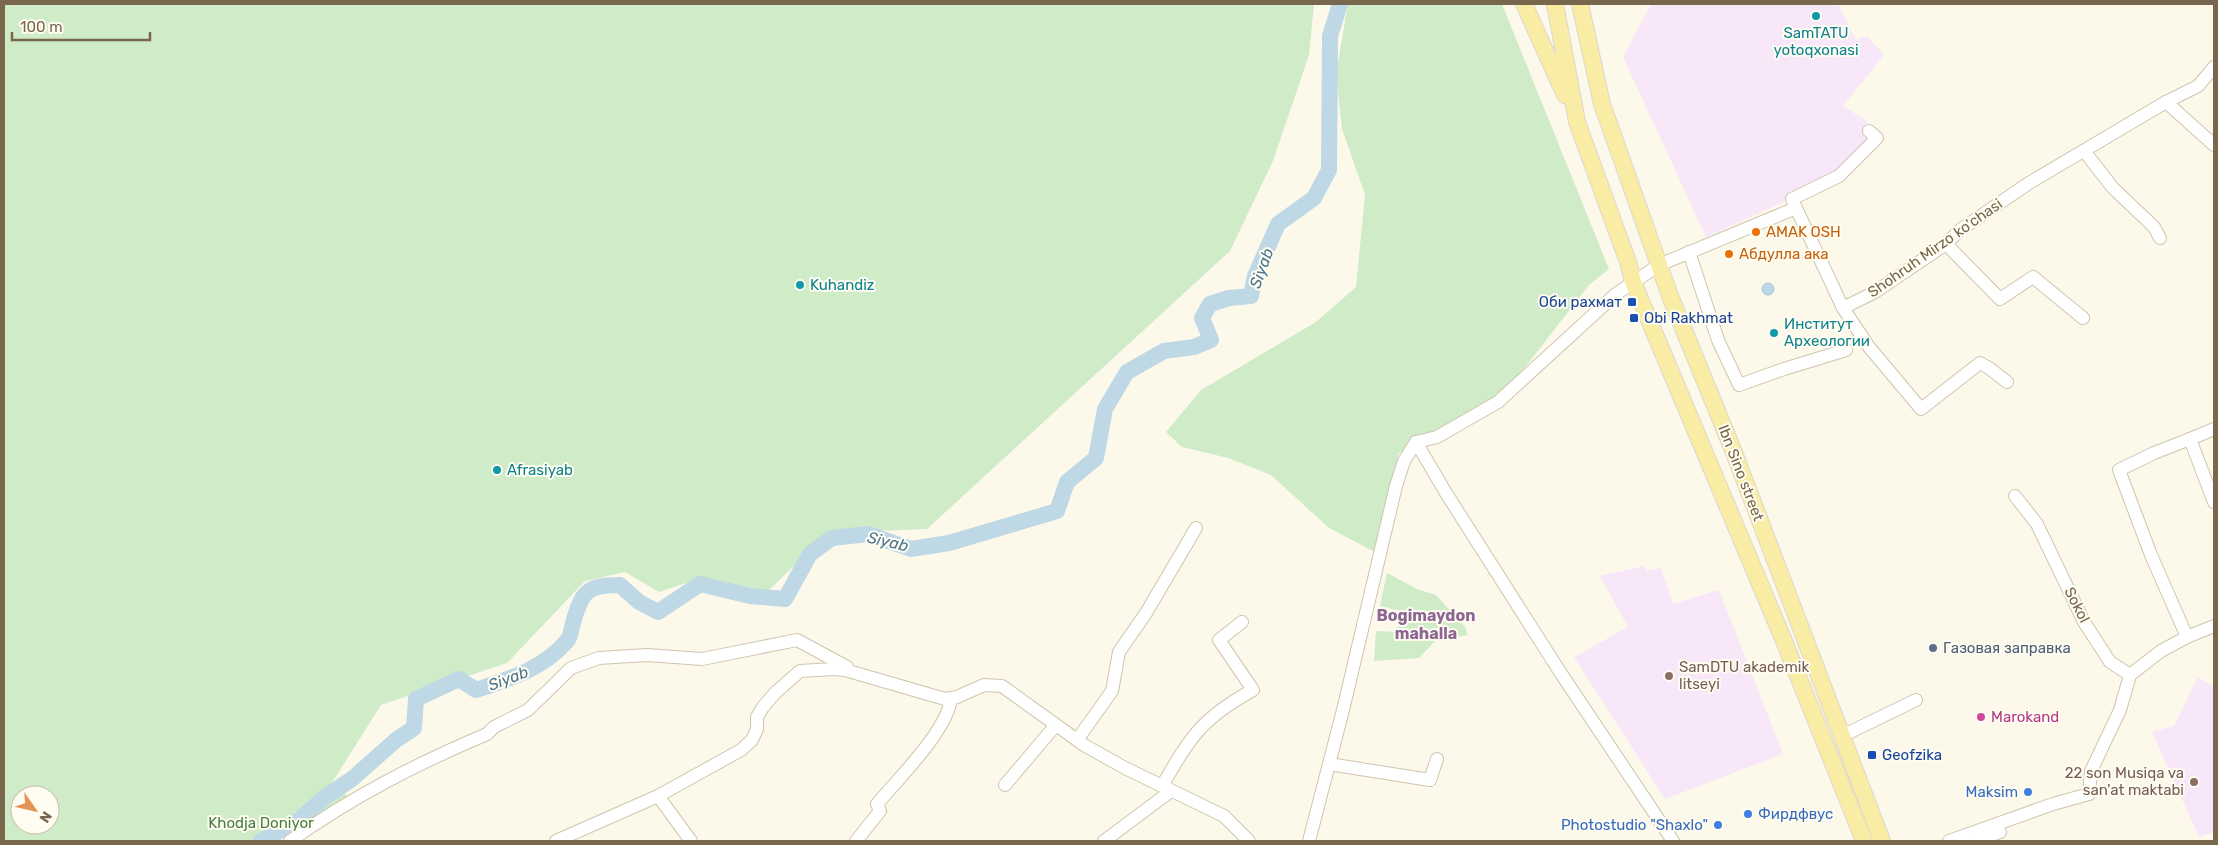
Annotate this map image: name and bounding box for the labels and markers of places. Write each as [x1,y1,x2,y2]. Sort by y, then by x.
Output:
marker: SamTATU yotoqxonasi [1810,10,1822,22]
place label: SamTATU yotoqxonasi [1773,24,1859,59]
place label: AMAK OSH [1766,223,1841,241]
marker: AMAK OSH [1750,226,1762,238]
place label: Абдулла ака [1739,245,1828,263]
marker: Абдулла ака [1723,248,1735,260]
place label: Kuhandiz [810,276,875,294]
marker: Kuhandiz [794,279,806,291]
place label: Оби рахмат [1539,293,1622,311]
marker: Оби рахмат [1626,296,1638,308]
place label: Obi Rakhmat [1644,309,1733,327]
marker: Obi Rakhmat [1628,312,1640,324]
place label: Институт Археологии [1784,315,1870,350]
marker: Институт Археологии [1768,327,1780,339]
place label: Afrasiyab [507,461,573,479]
marker: Afrasiyab [491,464,503,476]
place label: Газовая заправка [1943,639,2071,657]
marker: Газовая заправка [1927,642,1939,654]
place label: SamDTU akademik litseyi [1679,658,1809,693]
marker: SamDTU akademik litseyi [1663,670,1675,682]
place label: Marokand [1991,708,2059,726]
marker: Marokand [1975,711,1987,723]
place label: Geofzika [1882,746,1942,764]
marker: Geofzika [1866,749,1878,761]
place label: 22 son Musiqa va san'at maktabi [2065,764,2184,799]
marker: 22 son Musiqa va san'at maktabi [2188,776,2200,788]
place label: Maksim [1966,783,2018,801]
marker: Maksim [2022,786,2034,798]
place label: Фирдфвус [1758,805,1833,823]
marker: Фирдфвус [1742,808,1754,820]
place label: Photostudio "Shaxlo" [1561,816,1708,834]
marker: Photostudio "Shaxlo" [1712,819,1724,831]

